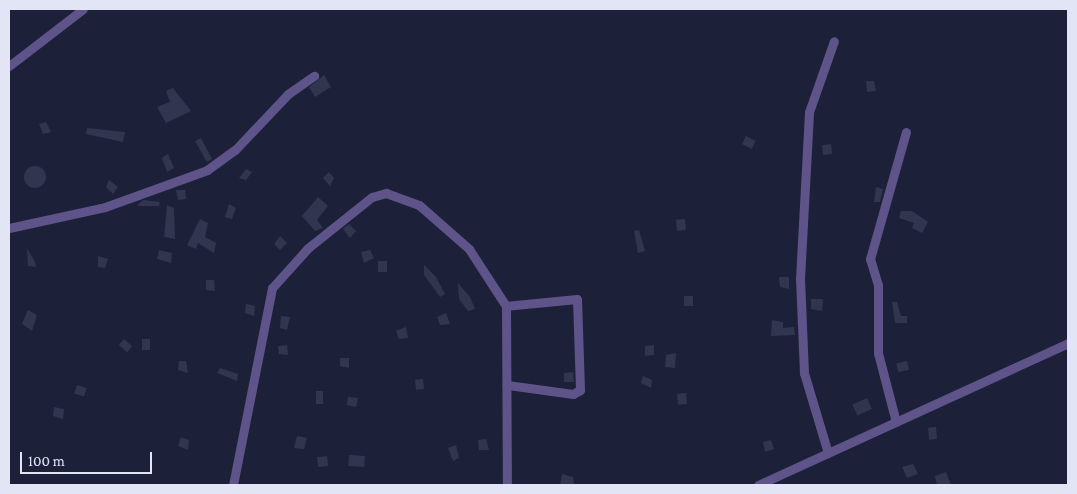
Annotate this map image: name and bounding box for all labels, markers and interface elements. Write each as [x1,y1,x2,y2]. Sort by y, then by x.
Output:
scale bar [22,442,155,474]
text: 100 m [28,453,65,469]

